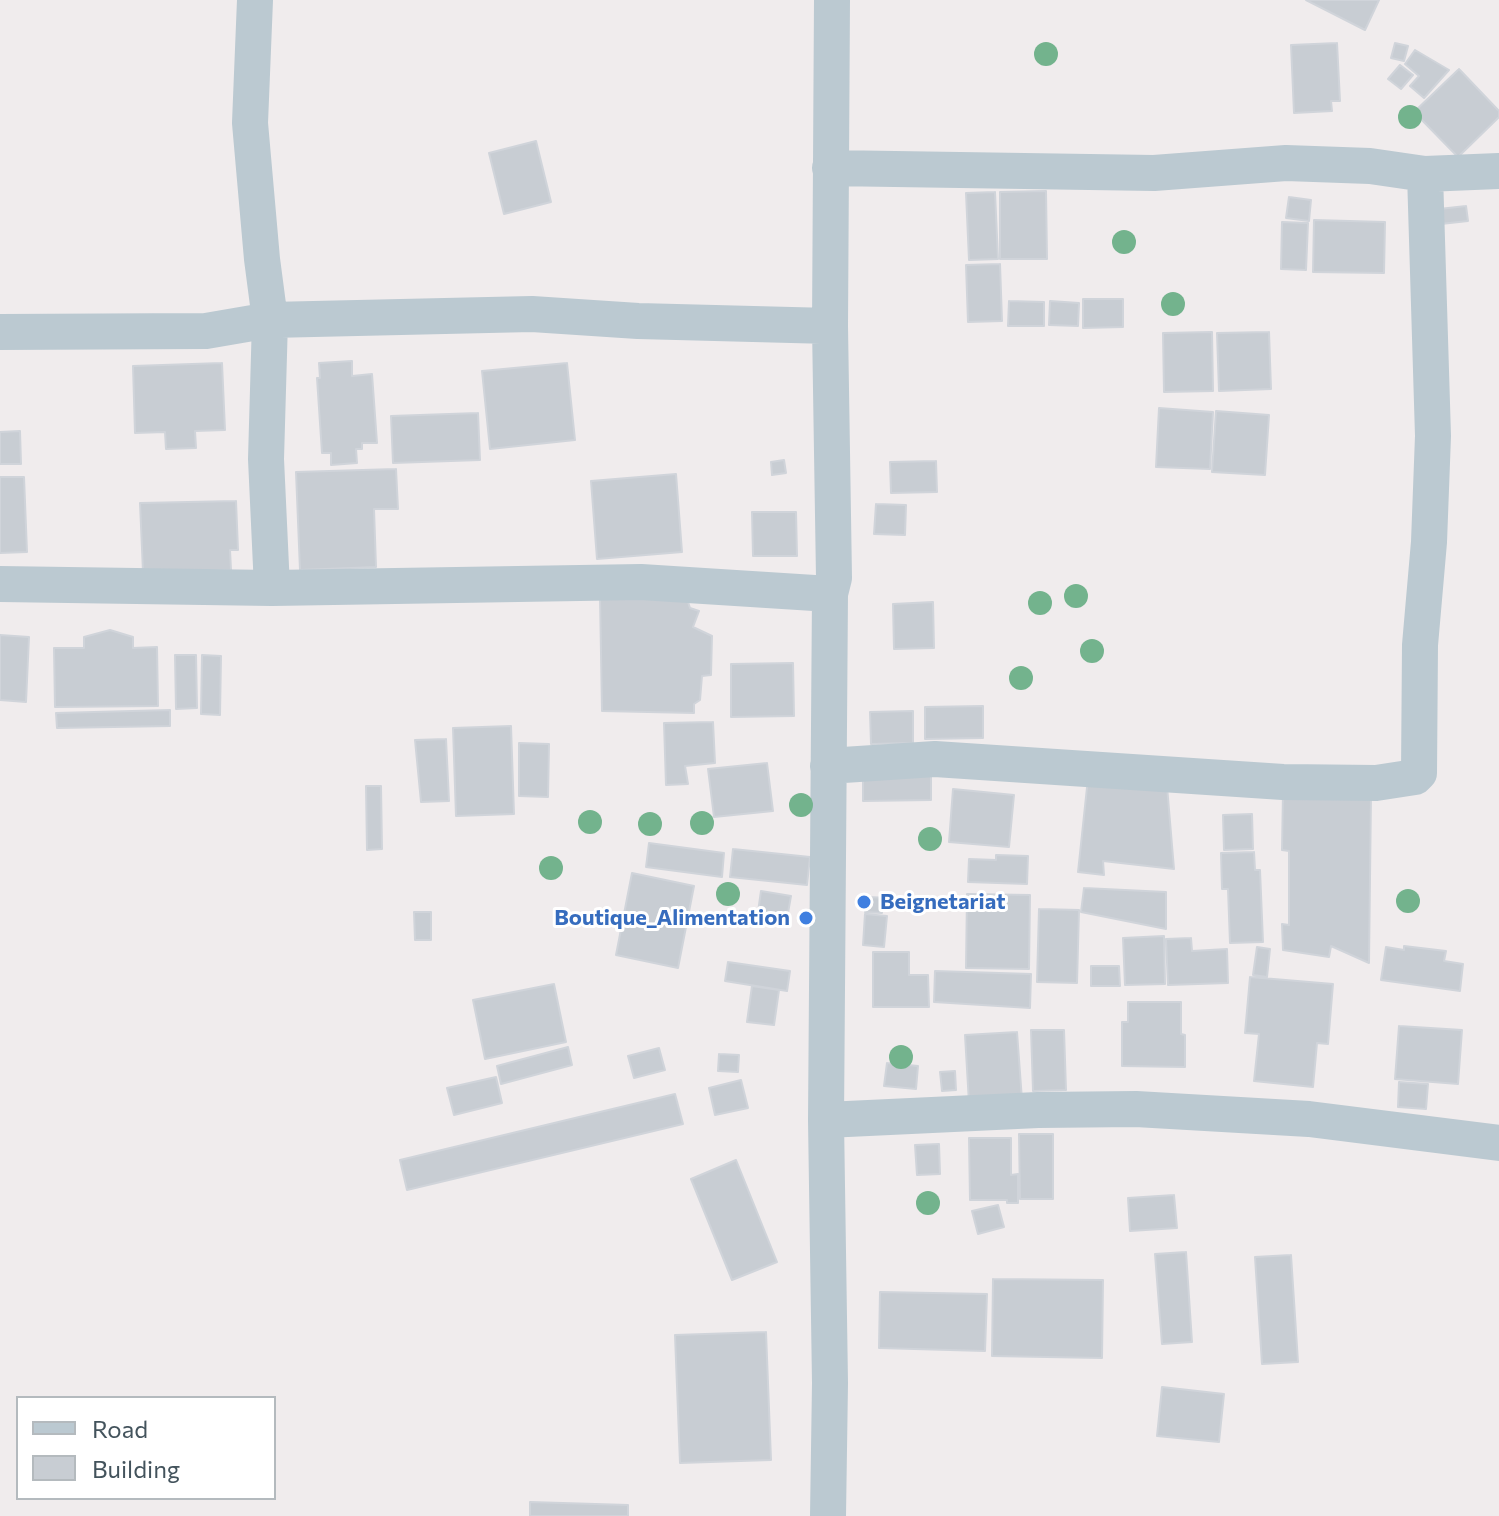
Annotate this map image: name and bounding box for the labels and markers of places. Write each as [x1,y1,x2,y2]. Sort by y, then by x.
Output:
place label: Beignetariat [880,889,1006,915]
marker: Beignetariat [855,893,873,911]
place label: Boutique_Alimentation [554,905,790,931]
marker: Boutique_Alimentation [797,909,815,927]

